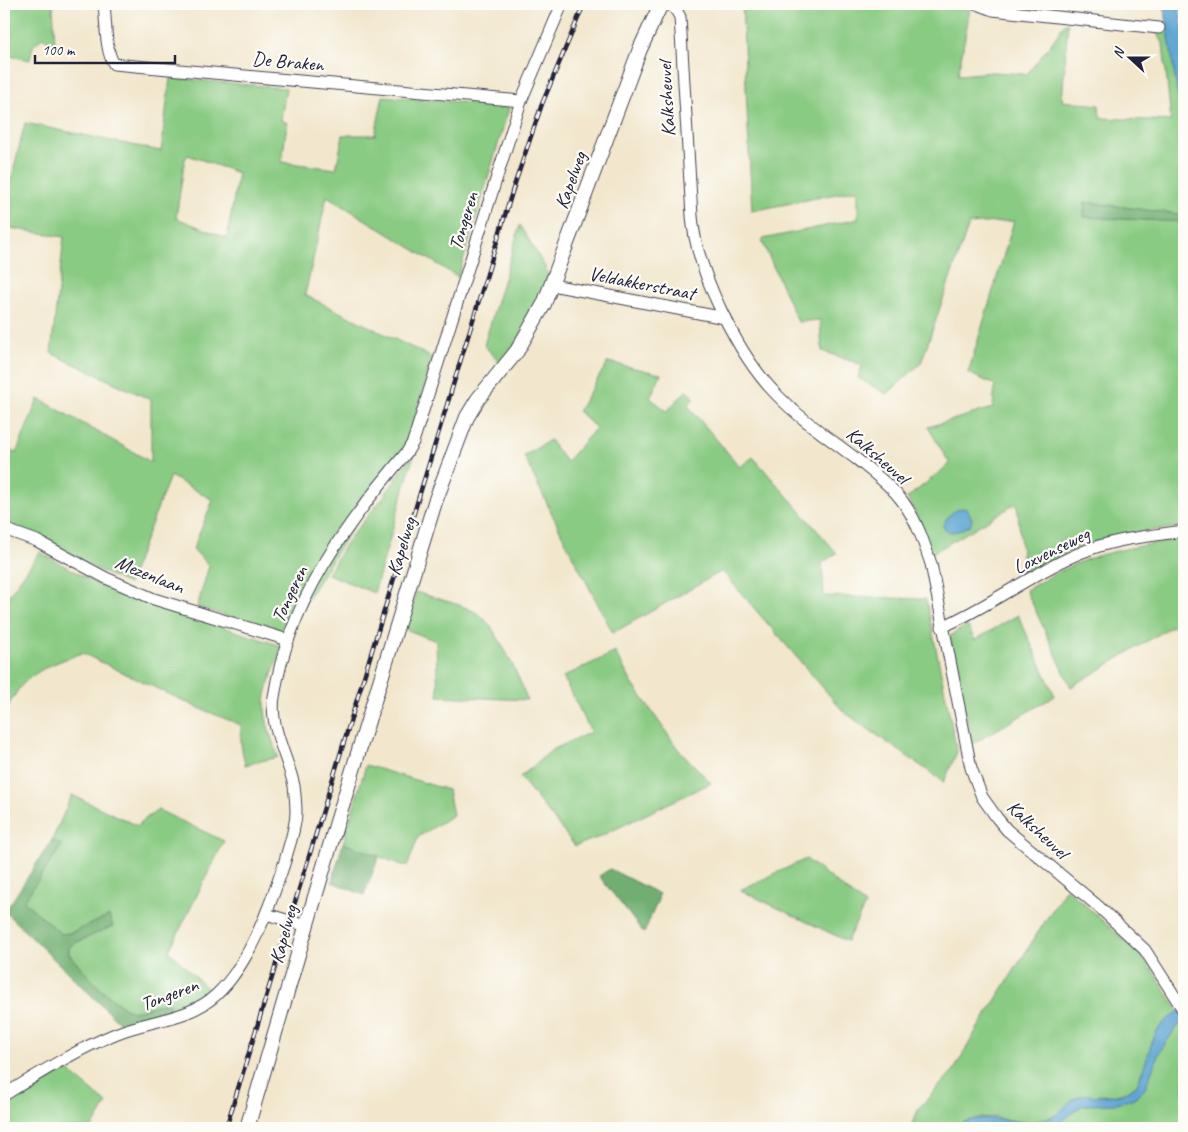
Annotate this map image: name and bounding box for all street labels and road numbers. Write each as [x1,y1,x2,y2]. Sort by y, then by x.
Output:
street label: De Braken [251,46,326,77]
street label: Kalksheuvel [652,57,681,137]
street label: Kapelweg [549,147,593,212]
street label: Tongeren [443,188,484,253]
street label: Veldakkerstraat [587,261,700,307]
street label: Kalksheuvel [841,421,917,492]
street label: Kapelweg [381,513,422,578]
street label: Loxvenseweg [1009,520,1095,580]
street label: Mezenlaan [112,549,189,600]
street label: Tongeren [266,561,314,627]
street label: Kalksheuvel [1002,795,1076,867]
street label: Kapelweg [264,901,303,966]
street label: Tongeren [137,972,202,1017]

